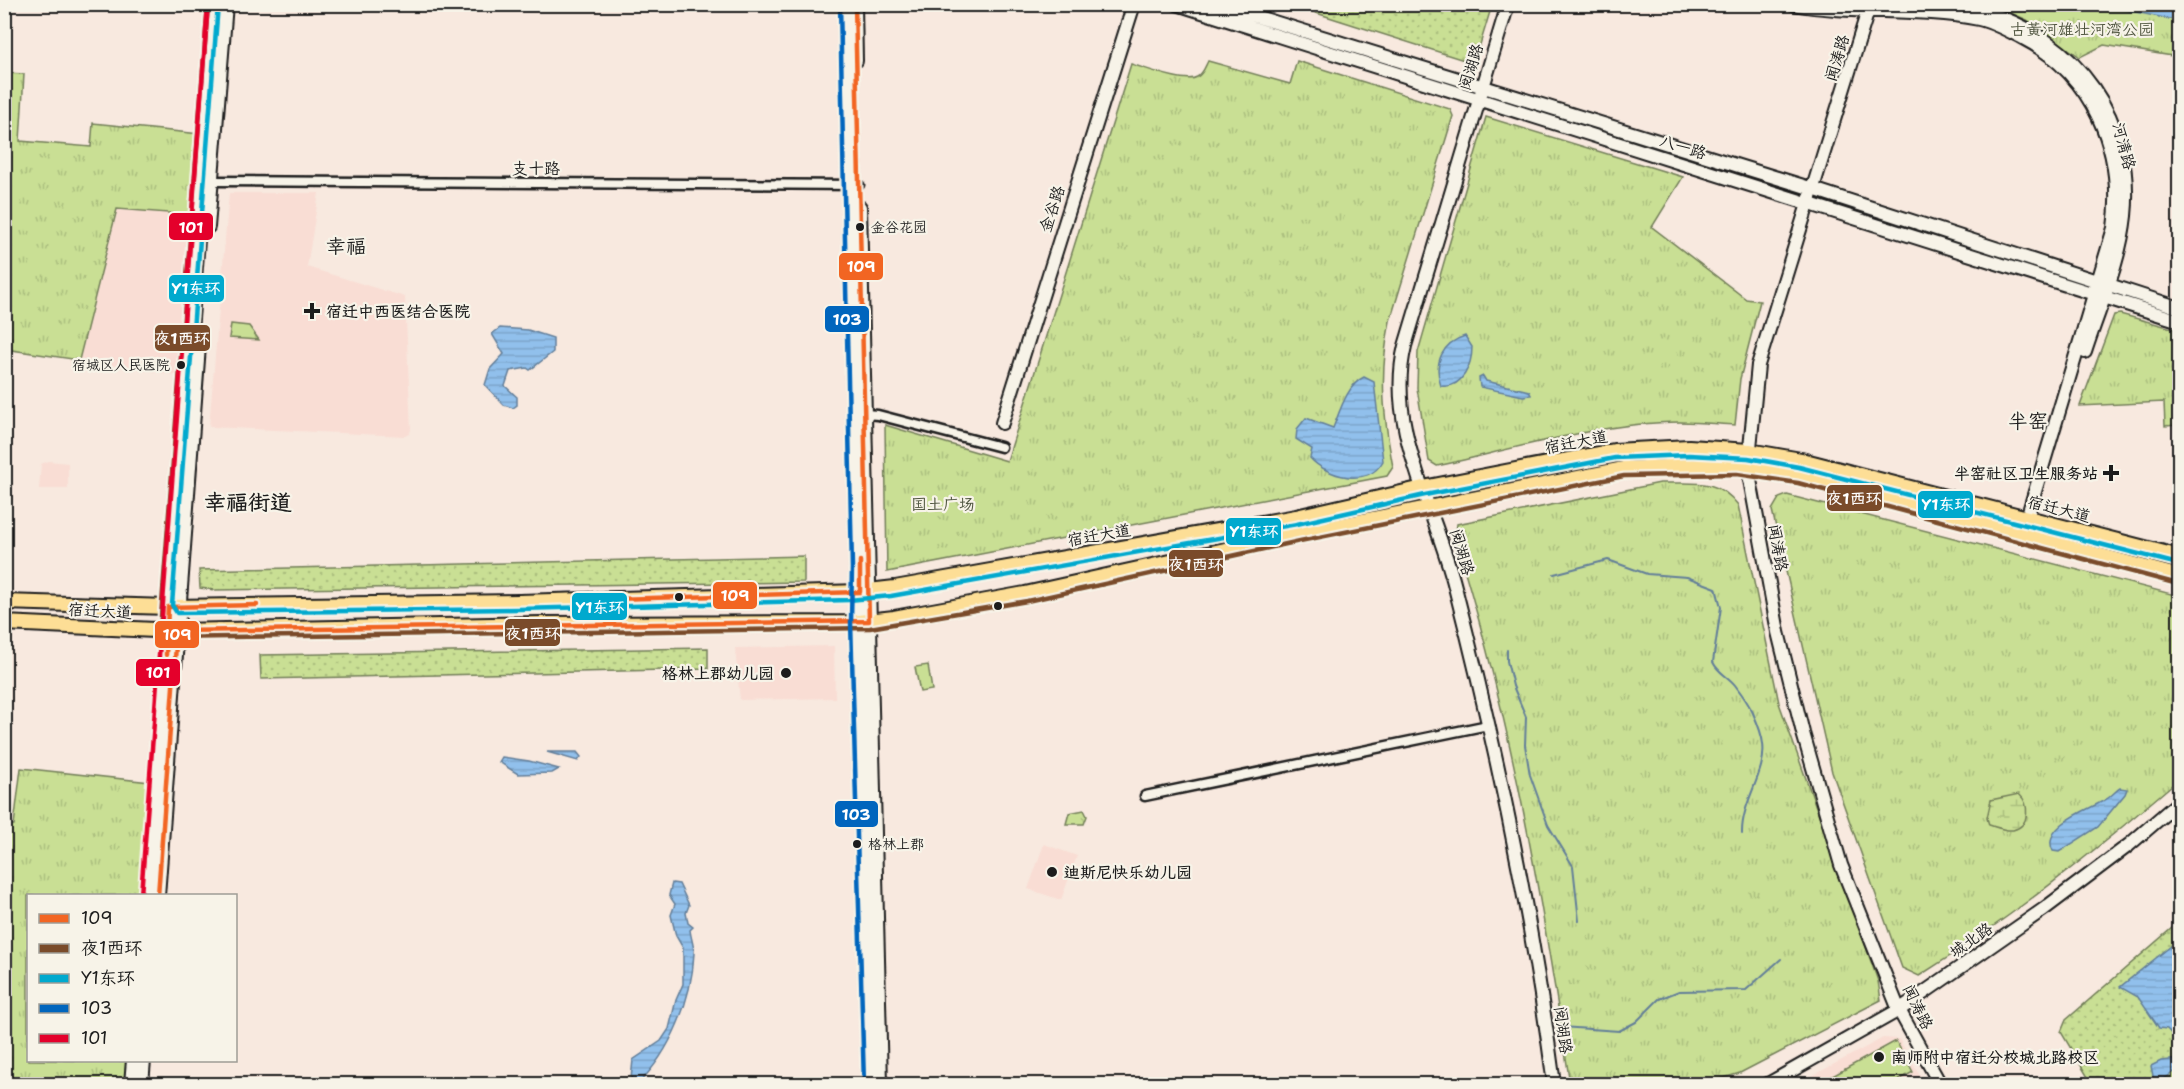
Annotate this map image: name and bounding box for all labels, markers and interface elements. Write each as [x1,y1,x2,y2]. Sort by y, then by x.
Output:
park label: 古黄河雄壮河湾公园 [2010,19,2154,40]
street label: 闻涛路 [1820,32,1854,84]
street label: 阅湖路 [1454,41,1488,93]
street label: 河清路 [2108,120,2140,172]
street label: 八一路 [1657,130,1709,164]
street label: 支十路 [512,158,560,179]
street label: 金谷路 [1035,183,1069,235]
line badge: 101 [168,212,214,241]
text: 101 [179,217,203,238]
place label: 金谷花园 [871,218,927,236]
marker: 金谷花园 [854,221,866,233]
district label: 幸福 [326,233,366,259]
line badge: 109 [838,252,884,281]
text: 109 [846,256,876,277]
line badge: Y1东环 [168,274,225,303]
text: Y1东环 [172,278,220,299]
place label: 宿迁中西医结合医院 [326,301,470,322]
marker: 宿迁中西医结合医院 [303,302,321,320]
line badge: 103 [824,305,870,333]
text: 103 [833,309,861,330]
line badge: 夜1西环 [154,324,211,352]
text: 夜1西环 [154,328,210,349]
place label: 宿城区人民医院 [72,356,170,374]
marker: 宿城区人民医院 [175,359,187,371]
district label: 半窑 [2008,408,2048,434]
street label: 宿迁大道 [1543,426,1609,458]
place label: 半窑社区卫生服务站 [1954,463,2098,484]
marker: 半窑社区卫生服务站 [2102,464,2120,482]
line badge: 夜1西环 [1826,484,1883,512]
district label: 幸福街道 [204,488,292,517]
text: 夜1西环 [1826,488,1882,509]
line badge: Y1东环 [1917,490,1974,519]
street label: 宿迁大道 [2025,491,2093,527]
park label: 国土广场 [911,494,975,515]
text: Y1东环 [1922,494,1970,515]
line badge: Y1东环 [1225,517,1282,546]
street label: 宿迁大道 [1066,519,1132,551]
text: Y1东环 [1230,521,1278,542]
street label: 闻涛路 [1763,523,1793,573]
street label: 阅湖路 [1445,526,1479,578]
line badge: 夜1西环 [1168,549,1224,578]
text: 夜1西环 [1168,554,1224,575]
line badge: 109 [712,581,758,610]
text: 109 [720,585,750,606]
unlabelled marker [673,591,685,603]
line badge: Y1东环 [571,592,628,621]
text: Y1东环 [576,597,624,618]
street label: 宿迁大道 [67,599,133,623]
unlabelled marker [992,600,1004,612]
line badge: 夜1西环 [504,618,561,647]
line badge: 109 [154,620,200,649]
text: 夜1西环 [505,623,561,644]
text: 109 [162,624,192,645]
line badge: 101 [135,658,181,687]
text: 101 [146,662,170,683]
place label: 格林上郡幼儿园 [662,663,774,684]
marker: 格林上郡幼儿园 [779,666,793,680]
line badge: 103 [834,800,879,828]
text: 103 [842,804,870,825]
place label: 格林上郡 [868,835,924,853]
marker: 格林上郡 [851,838,863,850]
place label: 迪斯尼快乐幼儿园 [1064,862,1192,883]
marker: 迪斯尼快乐幼儿园 [1045,865,1059,879]
legend [27,894,237,1062]
text: 109 [81,906,113,930]
street label: 城北路 [1945,918,1997,962]
text: 夜1西环 [81,936,143,960]
text: Y1东环 [81,966,135,990]
street label: 闻涛路 [1898,981,1938,1033]
text: 103 [81,996,112,1020]
street label: 阅湖路 [1549,1005,1577,1055]
text: 101 [81,1026,108,1050]
place label: 南师附中宿迁分校城北路校区 [1891,1047,2099,1068]
marker: 南师附中宿迁分校城北路校区 [1872,1050,1886,1064]

